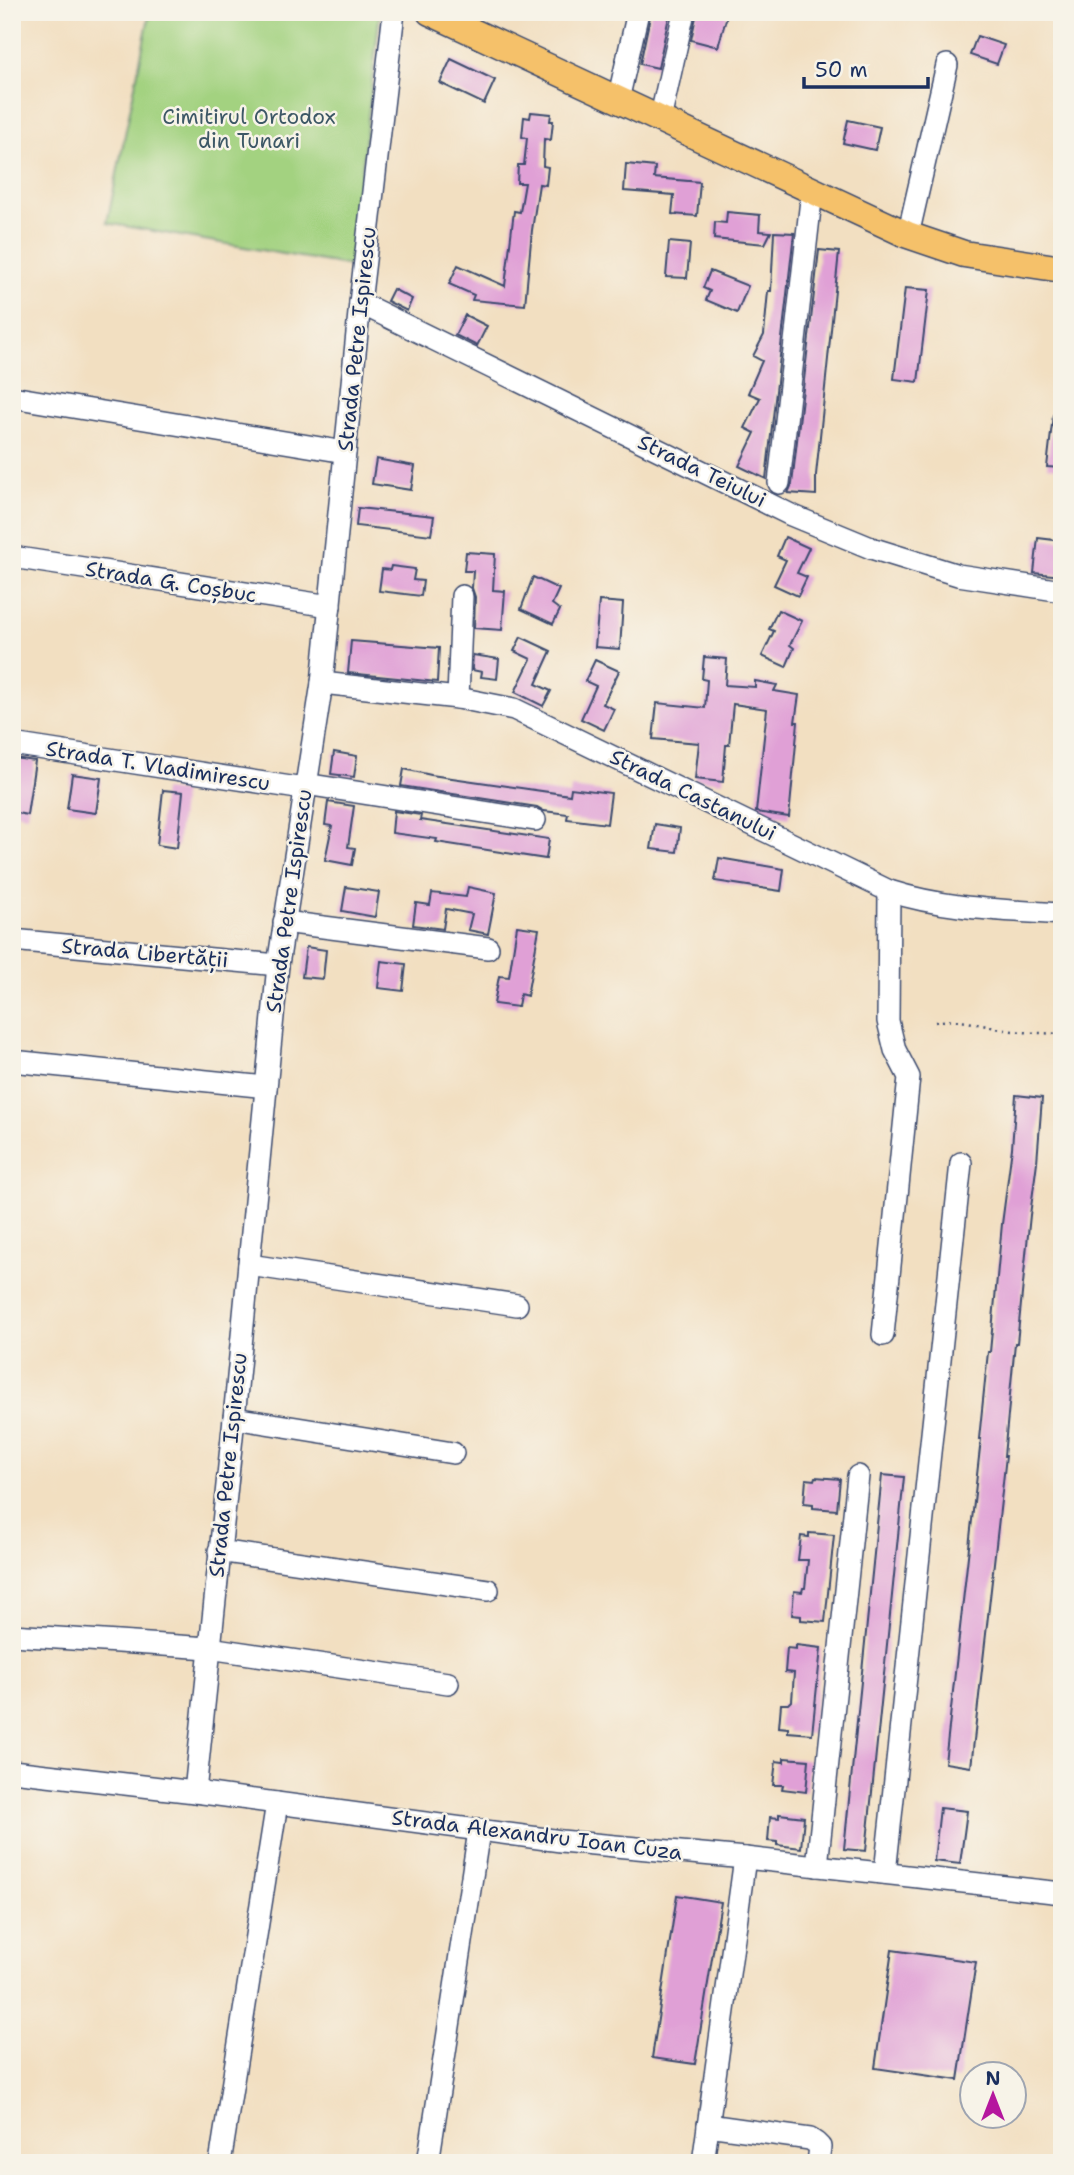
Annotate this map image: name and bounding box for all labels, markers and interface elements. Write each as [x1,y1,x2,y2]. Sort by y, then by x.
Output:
scale bar [804,46,929,90]
text: 50 m [815,56,868,84]
park label: Cimitirul Ortodox din Tunari [162,103,336,155]
street label: Strada Petre Ispirescu [331,225,383,453]
street label: Strada Teiului [633,428,771,514]
street label: Strada G. Coșbuc [83,555,259,610]
street label: Strada T. Vladimirescu [44,734,272,798]
street label: Strada Castanului [605,743,781,847]
street label: Strada Petre Ispirescu [259,787,319,1015]
street label: Strada Libertății [60,932,230,974]
street label: Strada Petre Ispirescu [202,1351,254,1579]
street label: Strada Alexandru Ioan Cuza [390,1803,684,1867]
north arrow [958,2060,1028,2130]
text: N [985,2066,1001,2091]

